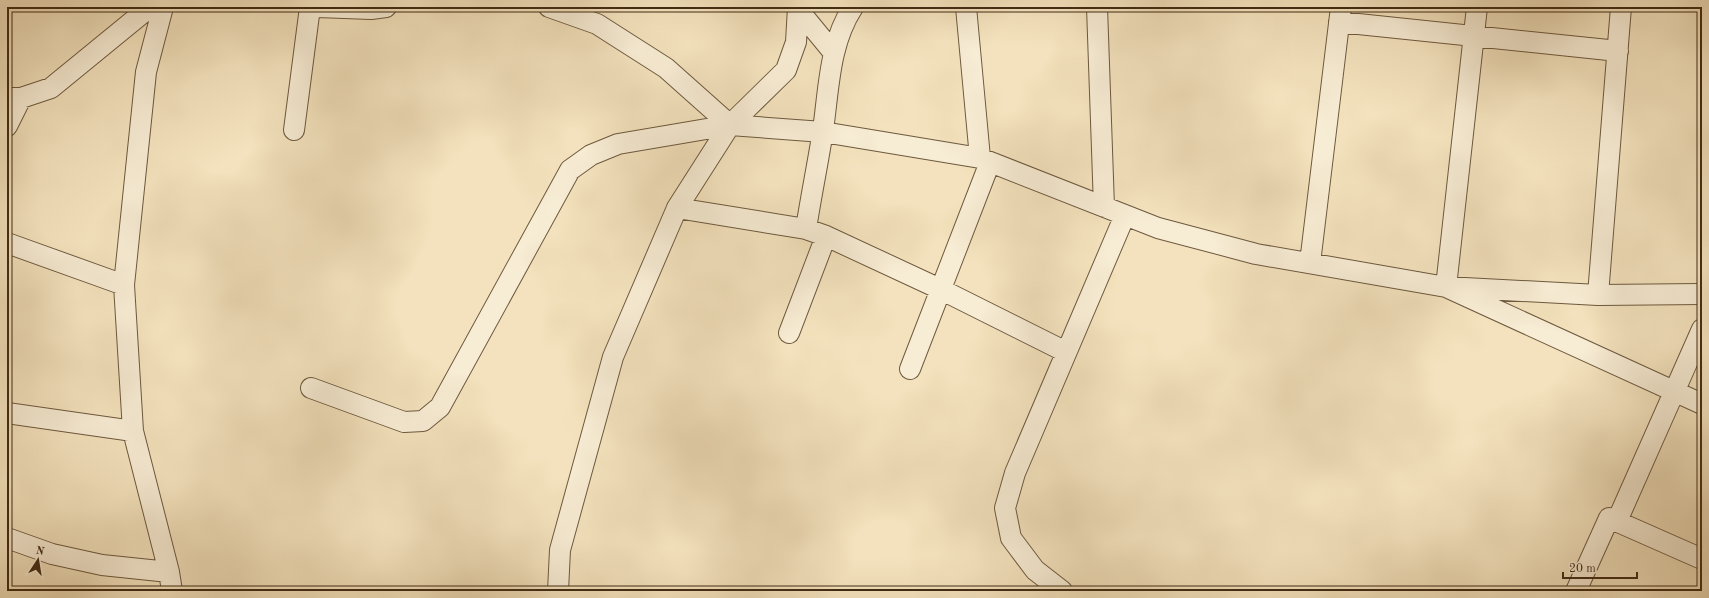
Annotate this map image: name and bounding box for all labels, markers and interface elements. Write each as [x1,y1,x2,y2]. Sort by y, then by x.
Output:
north arrow [18,540,58,580]
text: N [35,545,46,558]
scale bar [1563,554,1637,580]
text: 20 m [1569,563,1596,575]

